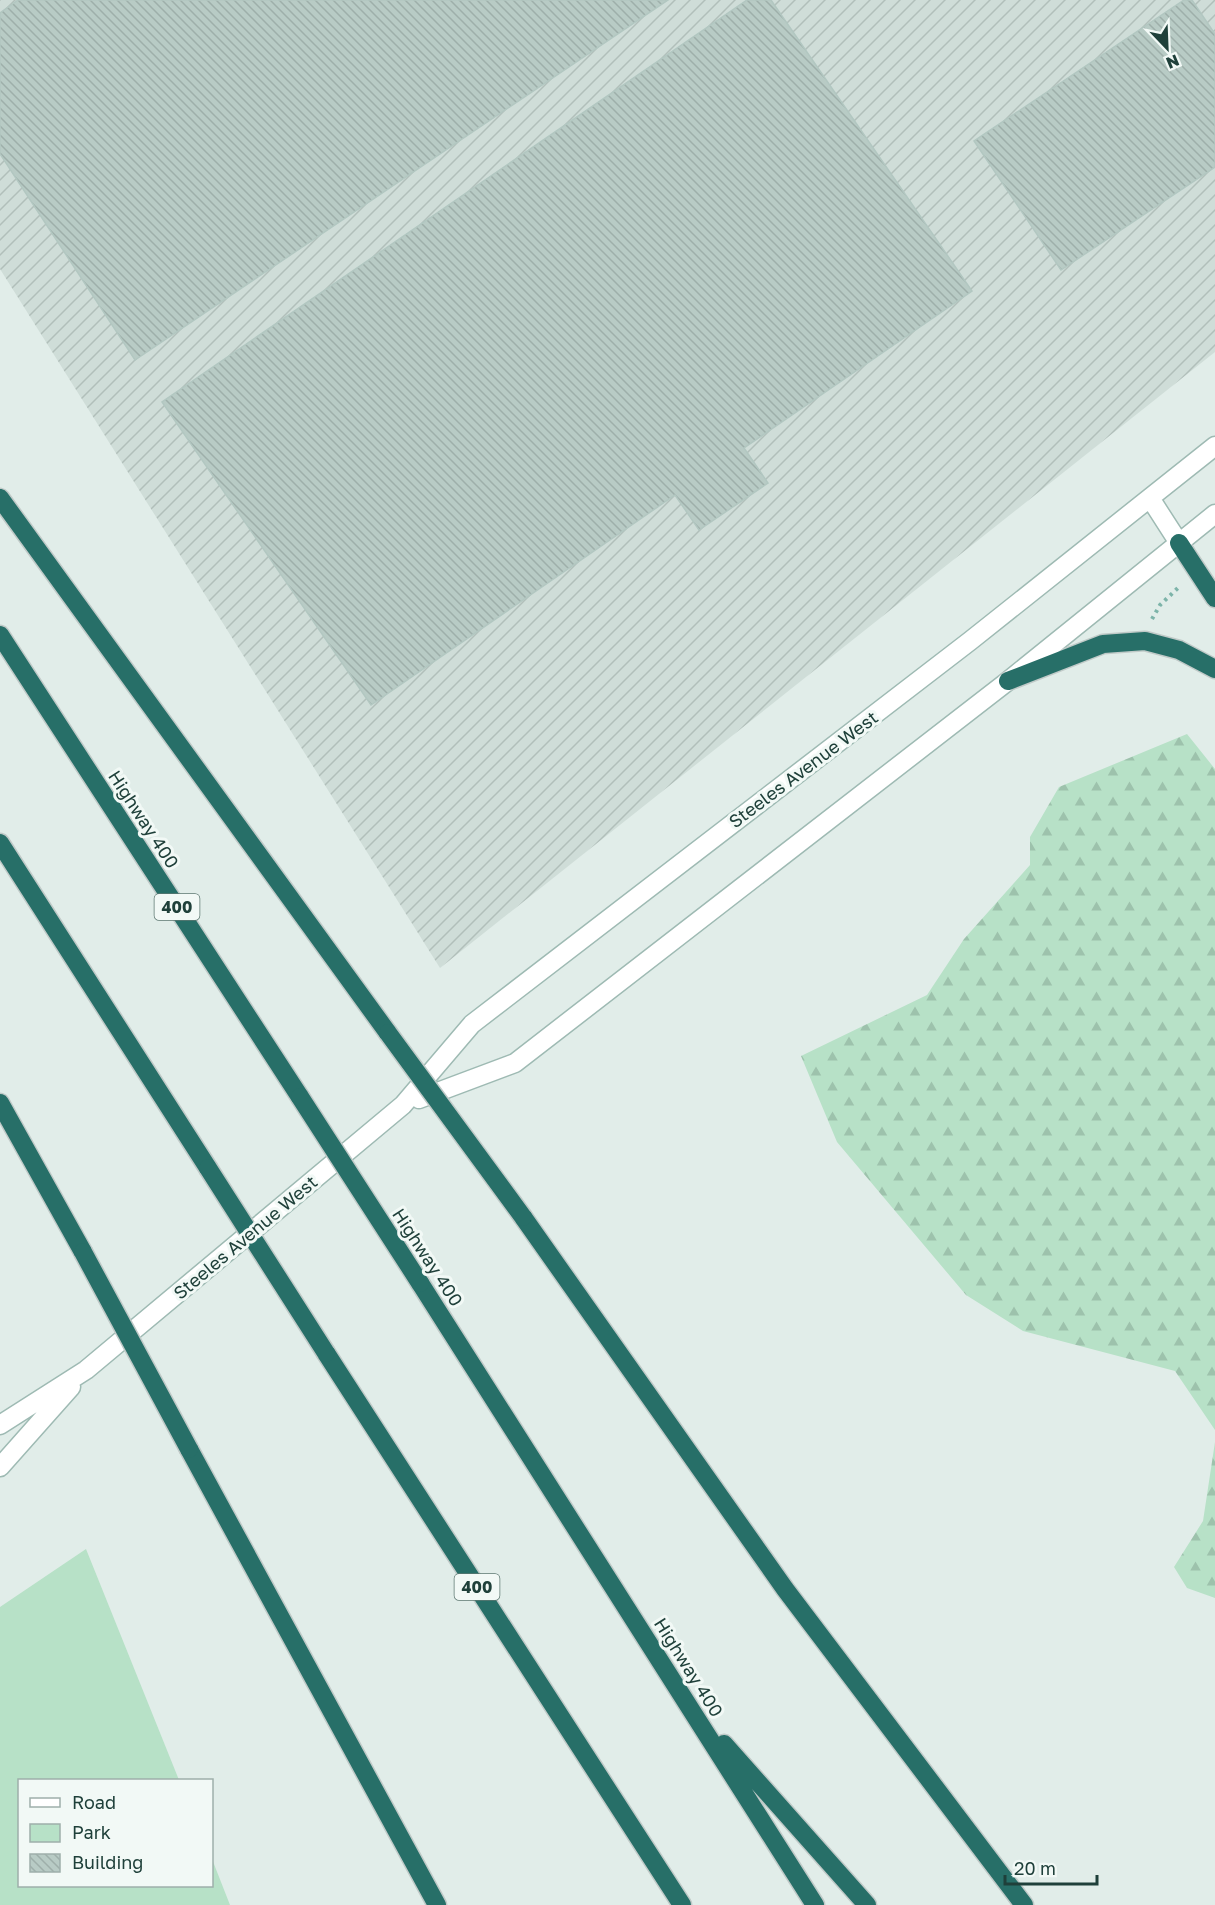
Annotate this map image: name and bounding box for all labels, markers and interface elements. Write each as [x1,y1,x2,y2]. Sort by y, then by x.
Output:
north arrow [1137,18,1197,78]
text: N [1163,50,1182,73]
street label: Steeles Avenue West [724,706,882,832]
street label: Highway 400 [104,766,184,872]
road number: 400 [154,894,200,920]
street label: Steeles Avenue West [169,1170,321,1304]
street label: Highway 400 [388,1204,468,1310]
road number: 400 [454,1574,500,1600]
street label: Highway 400 [650,1614,728,1720]
legend [18,1779,213,1887]
text: Road [72,1791,116,1813]
text: Park [72,1821,111,1843]
scale bar [1005,1848,1096,1886]
text: Building [72,1851,143,1873]
text: 20 m [1014,1857,1056,1879]

